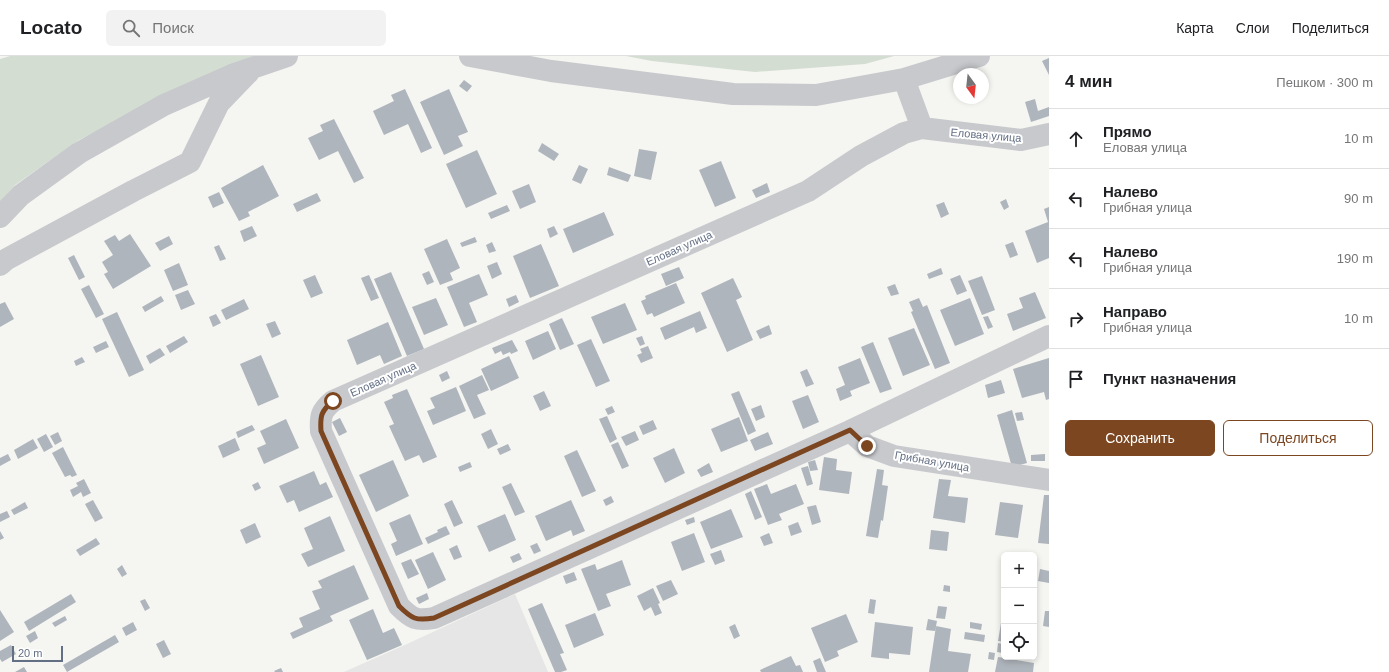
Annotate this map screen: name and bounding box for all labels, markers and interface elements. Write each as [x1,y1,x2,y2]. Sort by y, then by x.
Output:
search box [106,10,386,46]
text: Locato [20,17,82,38]
icon: search [120,17,142,39]
text: Поиск [152,19,194,36]
text: Карта [1176,20,1214,36]
text: Слои [1236,20,1270,36]
text: Поделиться [1292,20,1369,36]
north arrow [953,68,989,104]
text: 4 мин [1065,72,1112,91]
text: Пешком · 300 m [1276,75,1373,90]
text: Прямо [1103,123,1152,140]
street label: Еловая улица [950,126,1023,144]
icon: ahead [1065,128,1087,150]
text: 10 m [1344,131,1373,146]
text: Еловая улица [1103,140,1187,155]
text: Налево [1103,183,1158,200]
icon: left [1065,188,1087,210]
text: 90 m [1344,191,1373,206]
text: Грибная улица [1103,200,1192,215]
street label: Еловая улица [644,228,715,268]
text: Налево [1103,243,1158,260]
icon: left [1065,248,1087,270]
text: 190 m [1337,251,1373,266]
text: Грибная улица [1103,260,1192,275]
text: Направо [1103,303,1167,320]
icon: right [1065,308,1087,330]
text: 10 m [1344,311,1373,326]
text: Грибная улица [1103,320,1192,335]
street label: Еловая улица [348,359,419,399]
icon: arrive [1065,368,1087,390]
text: Пункт назначения [1103,370,1236,387]
route start [324,392,342,410]
button: Сохранить [1065,420,1215,456]
button: Поделиться [1223,420,1373,456]
route end [858,437,876,455]
street label: Грибная улица [894,449,971,474]
map controls [1001,552,1037,660]
button: + [1001,552,1037,588]
button: − [1001,588,1037,624]
button: locate [1001,624,1037,660]
scale bar [12,644,63,663]
text: 20 m [18,647,42,659]

